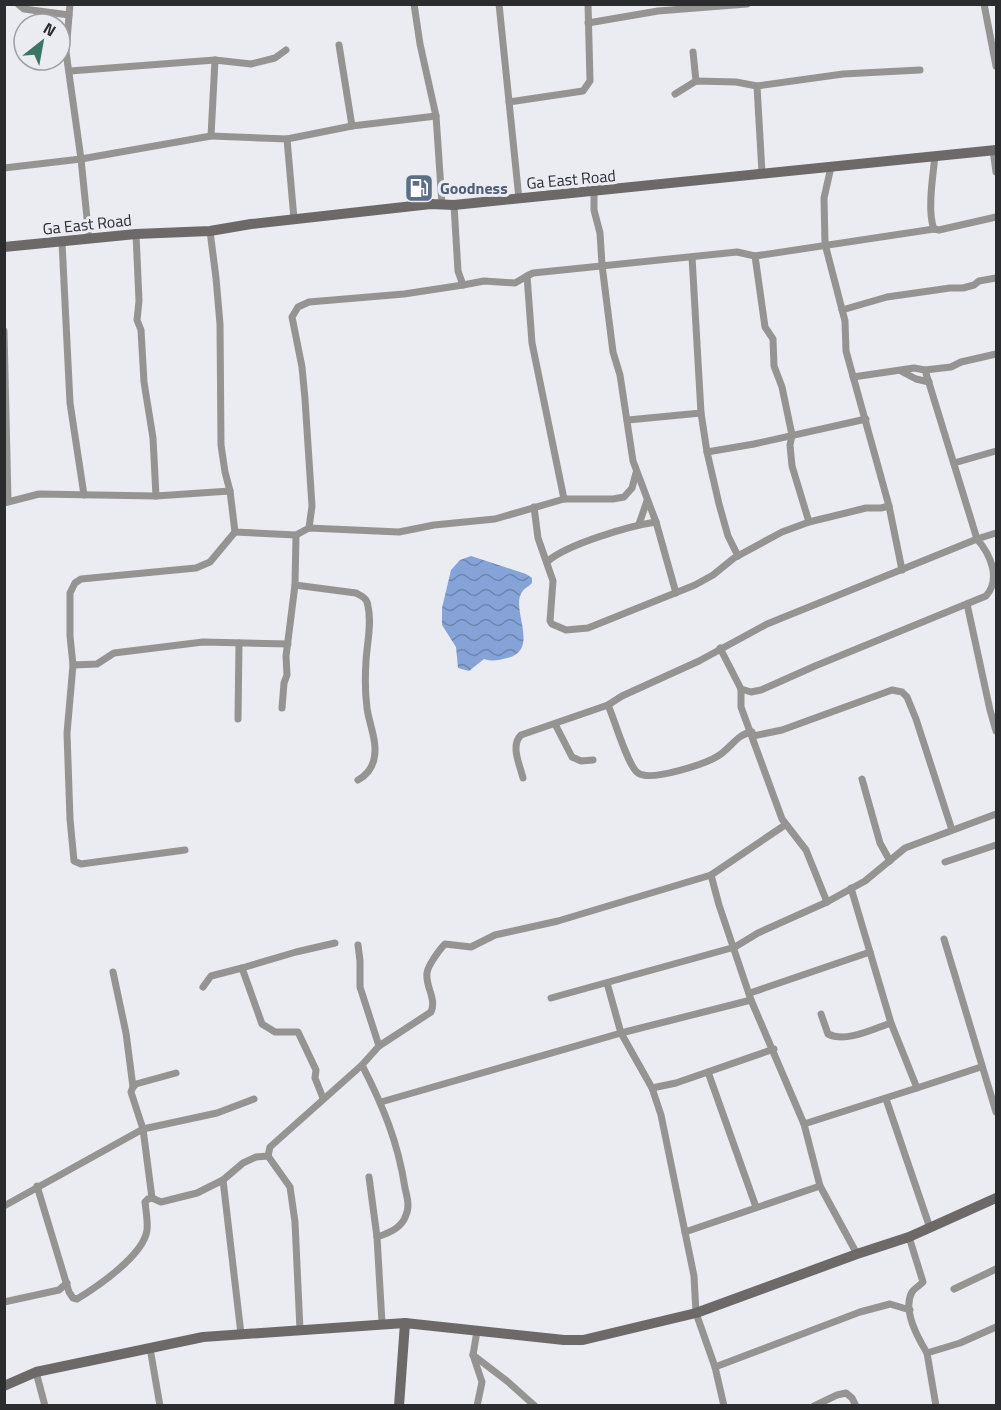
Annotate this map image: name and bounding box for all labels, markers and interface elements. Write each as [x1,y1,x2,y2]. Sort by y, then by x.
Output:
north arrow [12,12,72,72]
text: N [39,16,61,42]
street label: Ga East Road [525,163,617,195]
fuel station icon: Goodness [403,172,435,204]
place label: Goodness [440,176,508,200]
street label: Ga East Road [41,207,133,241]

